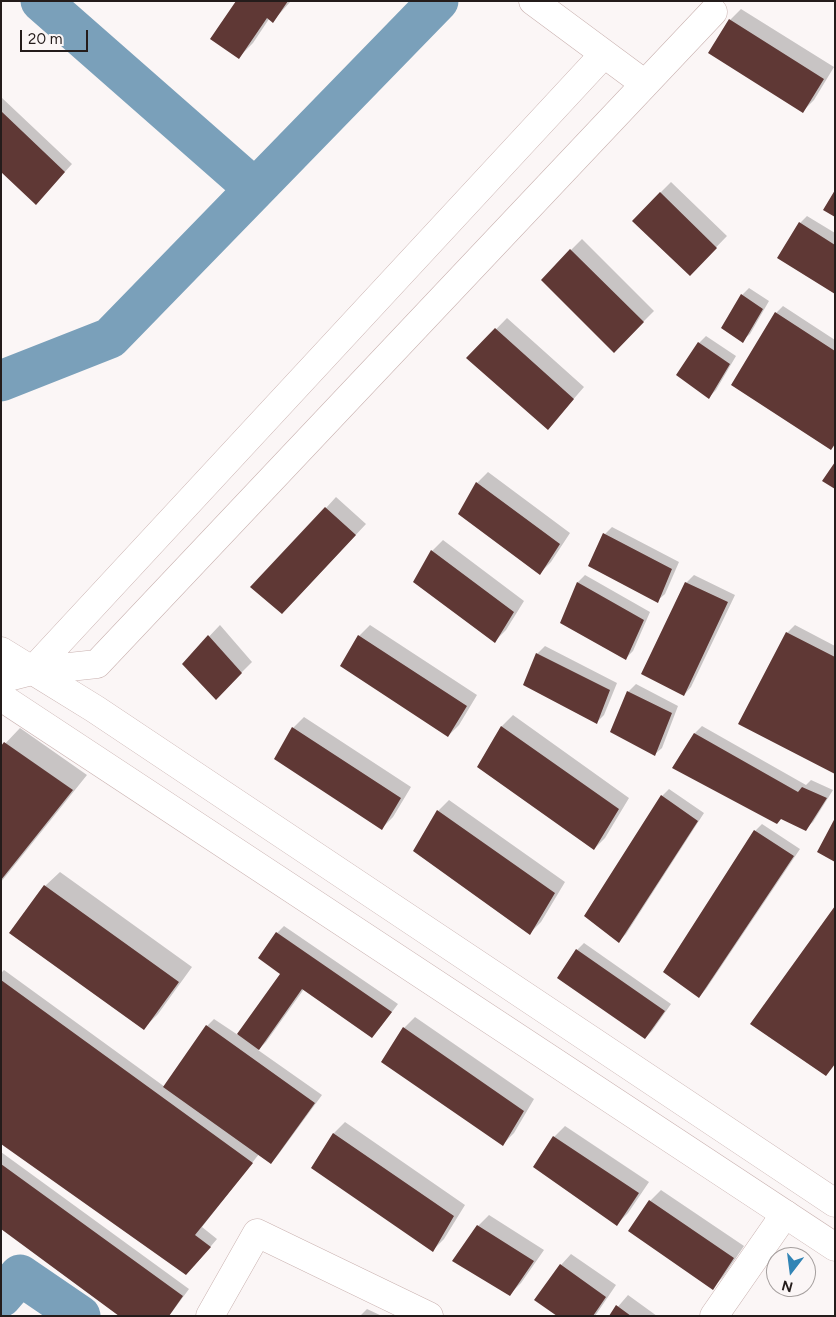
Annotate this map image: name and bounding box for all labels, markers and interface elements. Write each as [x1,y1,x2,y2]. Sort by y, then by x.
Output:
scale bar [22,20,90,52]
text: 20 m [28,30,62,48]
north arrow [766,1247,816,1297]
text: N [780,1276,795,1296]

